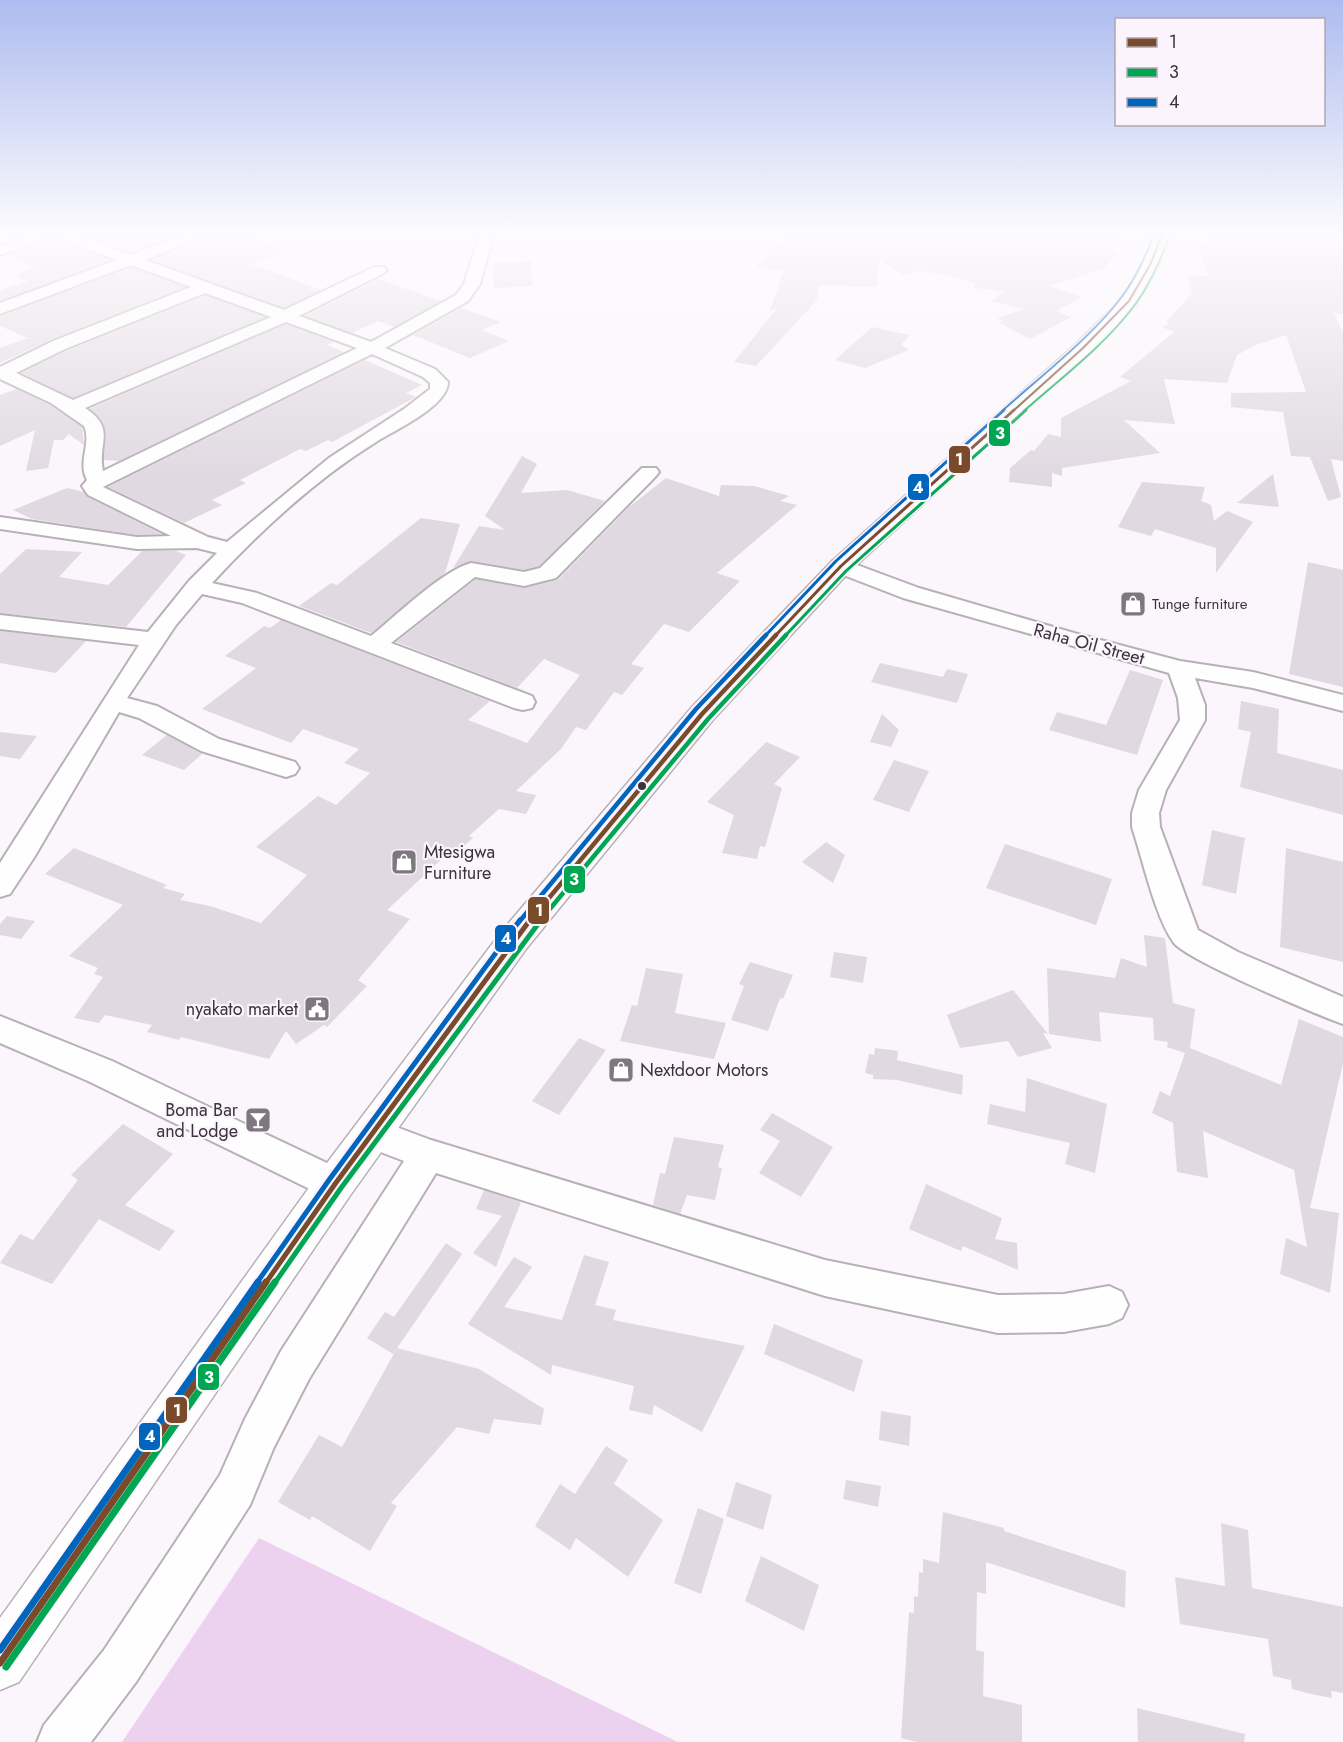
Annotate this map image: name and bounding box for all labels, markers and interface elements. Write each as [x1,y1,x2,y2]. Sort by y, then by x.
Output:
legend [1115,18,1325,126]
text: 1 [1169,29,1177,55]
text: 3 [1169,59,1179,85]
text: 4 [1169,89,1180,115]
line badge: 3 [988,419,1011,447]
text: 3 [995,422,1005,445]
line badge: 1 [948,445,971,474]
text: 1 [955,448,963,471]
line badge: 4 [907,473,930,501]
text: 4 [912,476,924,499]
shop icon: Tunge furniture [1118,589,1148,619]
place label: Tunge furniture [1152,593,1248,615]
street label: Raha Oil Street [1031,617,1148,671]
unlabelled marker [636,780,648,792]
place label: Mtesigwa Furniture [424,839,495,886]
shop icon: Mtesigwa Furniture [389,847,419,877]
line badge: 3 [563,865,586,894]
text: 3 [569,868,579,891]
line badge: 1 [527,896,550,925]
text: 1 [535,899,543,922]
line badge: 4 [494,924,517,953]
text: 4 [500,927,512,950]
public building icon: nyakato market [302,994,332,1024]
place label: nyakato market [186,996,299,1022]
shop icon: Nextdoor Motors [606,1055,636,1085]
place label: Nextdoor Motors [640,1057,768,1083]
place label: Boma Bar and Lodge [157,1097,239,1144]
bar icon: Boma Bar and Lodge [243,1105,273,1135]
line badge: 3 [197,1363,220,1391]
text: 3 [204,1366,214,1389]
line badge: 1 [165,1396,188,1424]
text: 1 [173,1399,181,1422]
line badge: 4 [138,1422,161,1451]
text: 4 [144,1425,156,1448]

